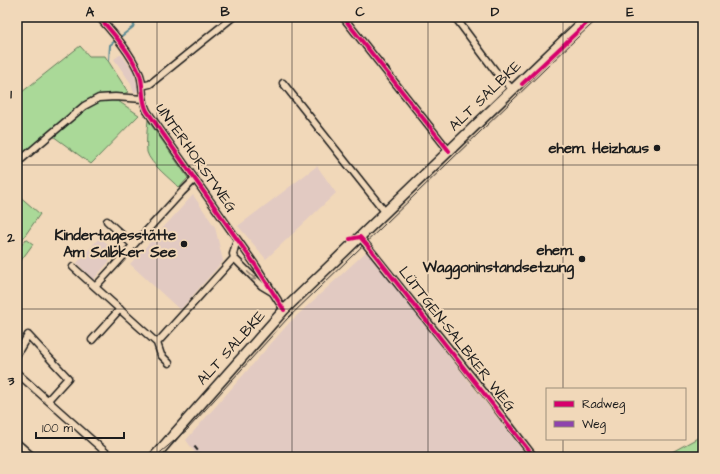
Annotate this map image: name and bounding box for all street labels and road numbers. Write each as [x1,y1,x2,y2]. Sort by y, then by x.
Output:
street label: ALT SALBKE [444,56,526,136]
street label: UNTERHORSTWEG [150,99,242,217]
street label: LÜTTGEN-SALBKER WEG [394,262,521,417]
street label: ALT SALBKE [192,306,270,390]

